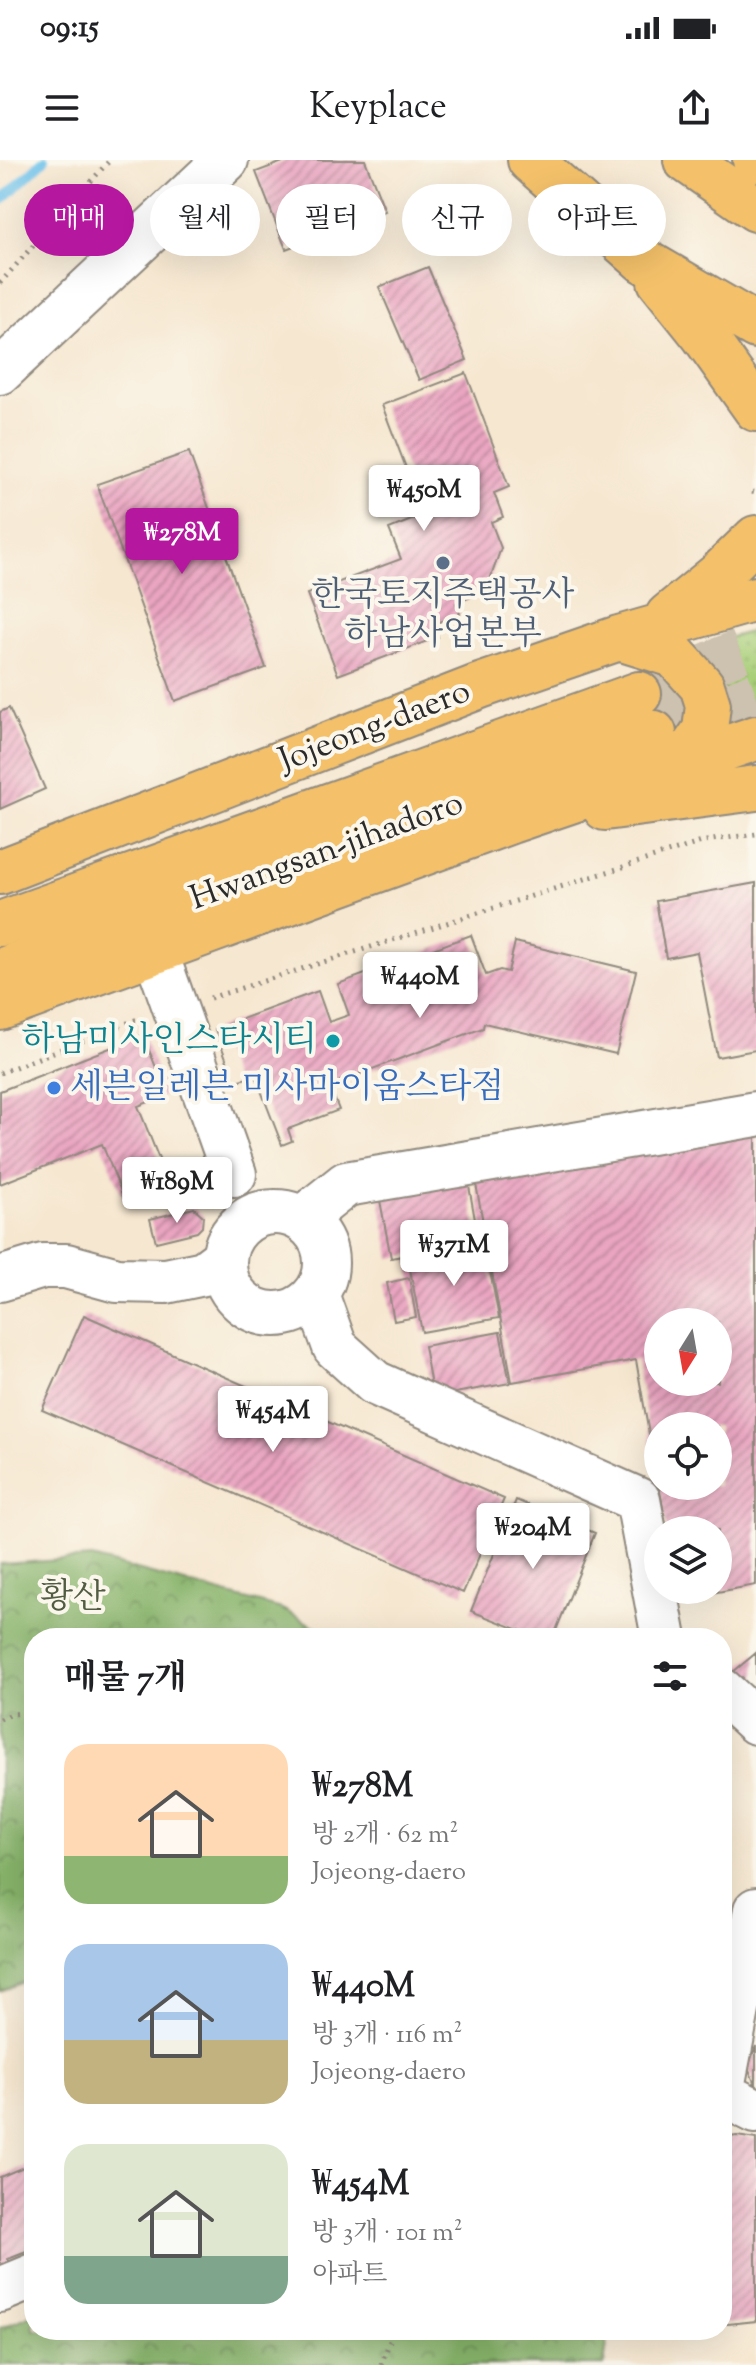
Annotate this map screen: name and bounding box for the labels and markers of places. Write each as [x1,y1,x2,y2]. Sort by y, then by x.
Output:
pin: ₩450M [368,465,480,533]
pin: ₩278M [126,508,238,576]
marker: 한국토지주택공사 하남사업본부 [434,554,452,572]
place label: 한국토지주택공사 하남사업본부 [312,572,575,660]
pin: ₩440M [364,952,476,1020]
place label: 하남미사인스타시티 [21,1017,317,1066]
marker: 하남미사인스타시티 [324,1032,342,1050]
place label: 세븐일레븐 미사마이움스타점 [70,1064,504,1113]
marker: 세븐일레븐 미사마이움스타점 [45,1079,63,1097]
pin: ₩189M [121,1157,233,1225]
pin: ₩371M [398,1220,510,1288]
pin: ₩454M [217,1386,329,1454]
pin: ₩204M [477,1503,589,1571]

